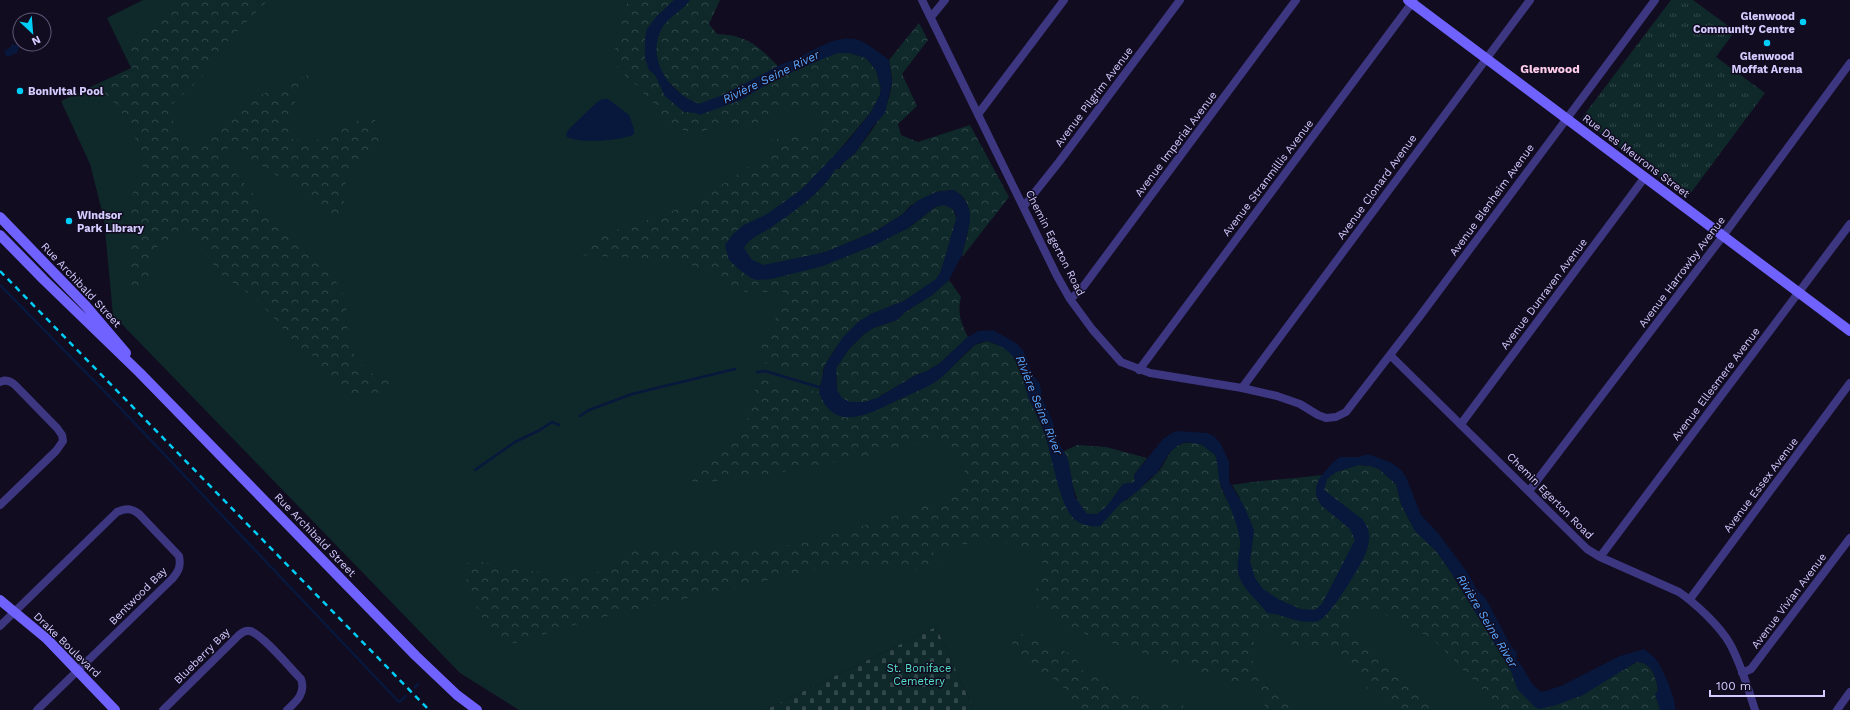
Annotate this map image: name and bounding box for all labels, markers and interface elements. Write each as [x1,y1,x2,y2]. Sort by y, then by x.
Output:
place label: Glenwood Community Centre [1693,10,1795,36]
north arrow [12,12,52,52]
marker: Glenwood Community Centre [1798,17,1808,27]
text: N [30,33,43,48]
marker: Glenwood Moffat Arena [1762,38,1772,48]
street label: Avenue Pilgrim Avenue [1052,45,1136,149]
water label: Rivière Seine River [720,47,823,107]
place label: Glenwood Moffat Arena [1732,50,1803,76]
district label: Glenwood [1520,62,1580,76]
place label: Bonivital Pool [28,85,104,98]
marker: Bonivital Pool [15,86,25,96]
street label: Avenue Imperial Avenue [1132,89,1220,199]
street label: Rue Des Meurons Street [1580,111,1692,201]
street label: Avenue Stranmillis Avenue [1220,117,1316,239]
street label: Avenue Clonard Avenue [1335,132,1419,242]
street label: Avenue Blenheim Avenue [1447,142,1537,258]
street label: Chemin Egerton Road [1023,188,1087,298]
place label: Windsor Park Library [77,209,145,235]
street label: Avenue Harrowby Avenue [1636,214,1728,330]
marker: Windsor Park Library [64,216,74,226]
street label: Avenue Dunraven Avenue [1498,236,1590,352]
street label: Rue Archibald Street [38,240,124,330]
street label: Avenue Ellesmere Avenue [1669,325,1763,443]
water label: Rivière Seine River [1013,353,1066,458]
street label: Avenue Essex Avenue [1721,435,1801,535]
street label: Chemin Egerton Road [1504,450,1596,542]
street label: Rue Archibald Street [272,490,359,580]
street label: Avenue Vivian Avenue [1749,551,1829,651]
street label: Bentwood Bay [106,564,170,628]
water label: Rivière Seine River [1454,572,1521,671]
street label: Drake Boulevard [31,610,103,680]
street label: Blueberry Bay [171,625,233,687]
park label: St. Boniface Cemetery [887,662,951,688]
scale bar [1710,672,1824,698]
text: 100 m [1716,679,1751,693]

